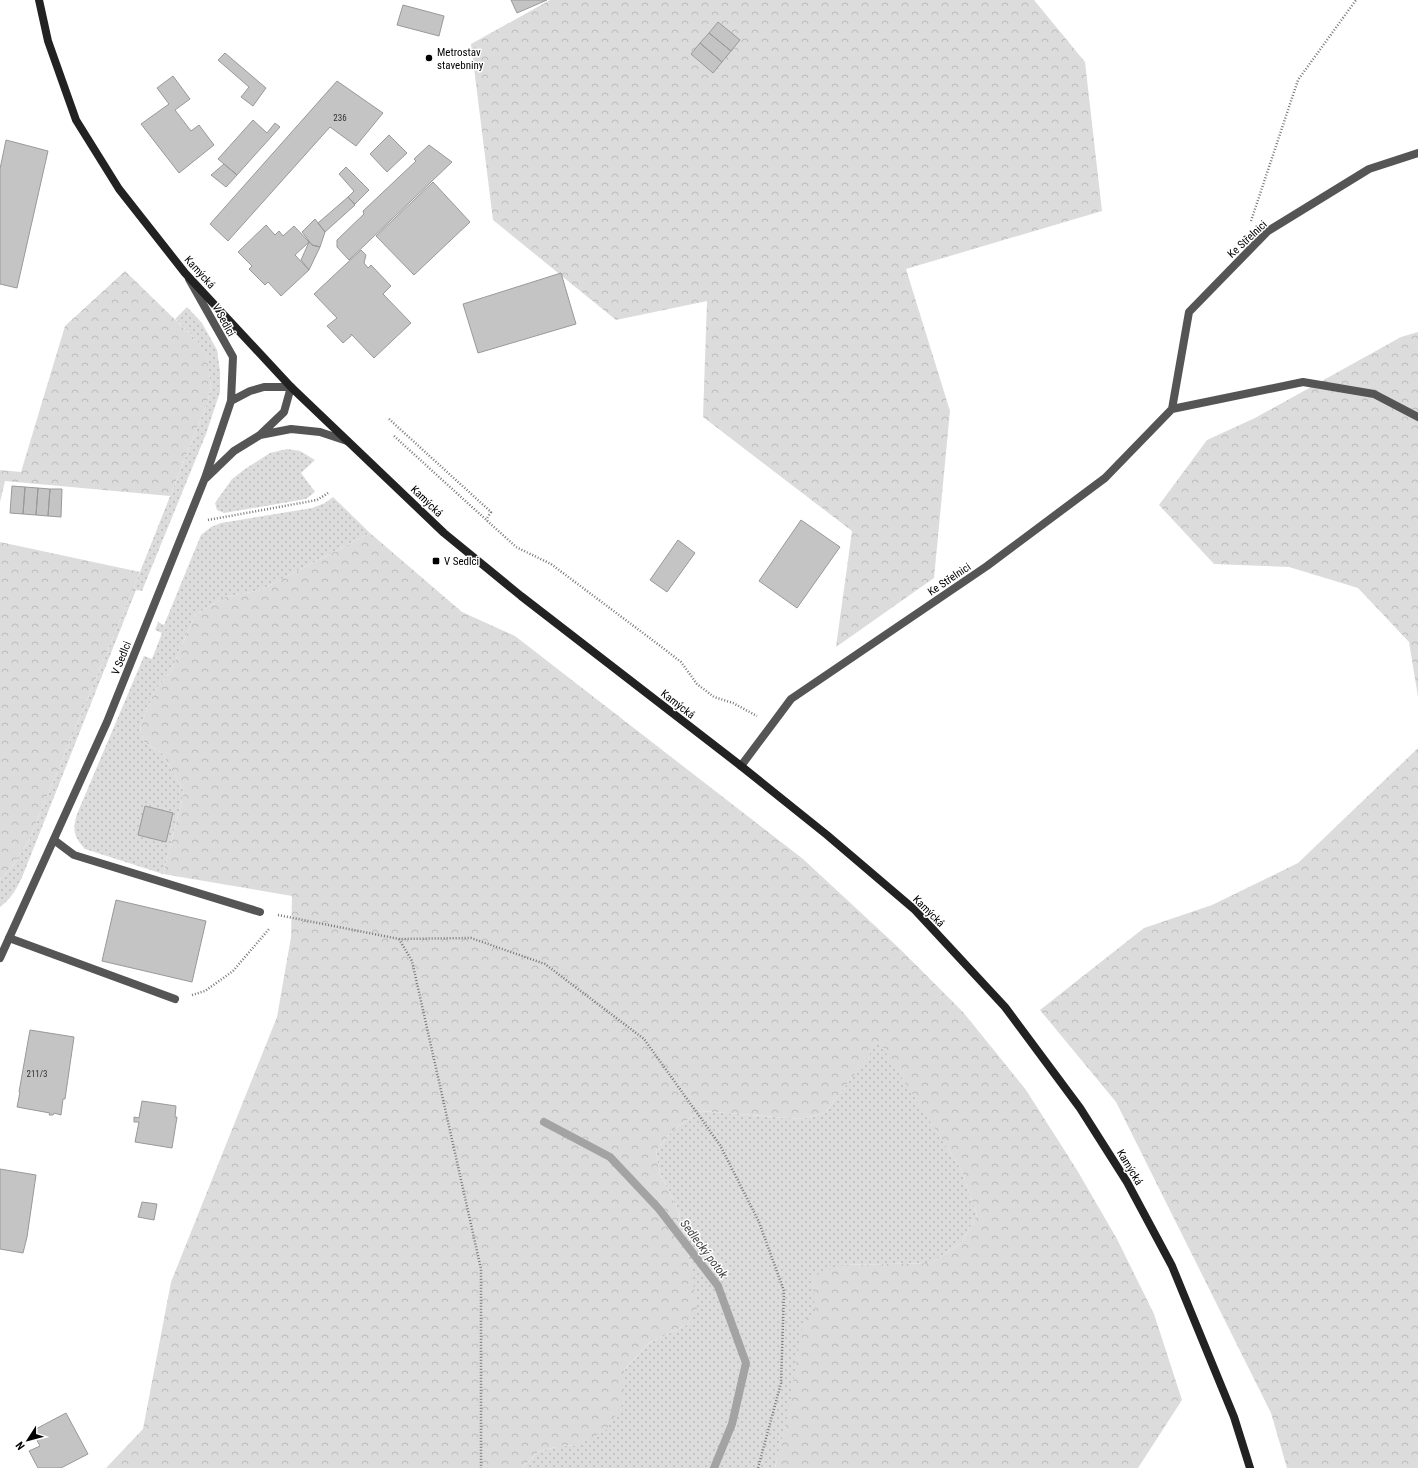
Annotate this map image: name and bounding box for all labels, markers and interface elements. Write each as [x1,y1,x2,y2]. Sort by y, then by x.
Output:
place label: Metrostav stavebniny [437,46,484,72]
marker: Metrostav stavebniny [424,53,434,63]
house number: 236 [333,113,347,123]
street label: Ke Střelnici [1225,218,1270,261]
street label: Kamýcká [182,253,218,291]
street label: V Sedlci [209,302,238,339]
street label: Kamýcká [408,483,445,520]
place label: V Sedlci [444,555,479,568]
marker: V Sedlci [431,556,441,566]
street label: Ke Střelnici [925,560,973,598]
street label: V Sedlci [109,639,134,677]
street label: Kamýcká [658,687,697,722]
street label: Kamýcká [910,893,947,930]
house number: 211/3 [26,1069,48,1079]
street label: Kamýcká [1114,1147,1145,1187]
water label: Sedlecký potok [677,1217,731,1282]
north arrow [8,1420,48,1460]
text: N [13,1439,28,1452]

